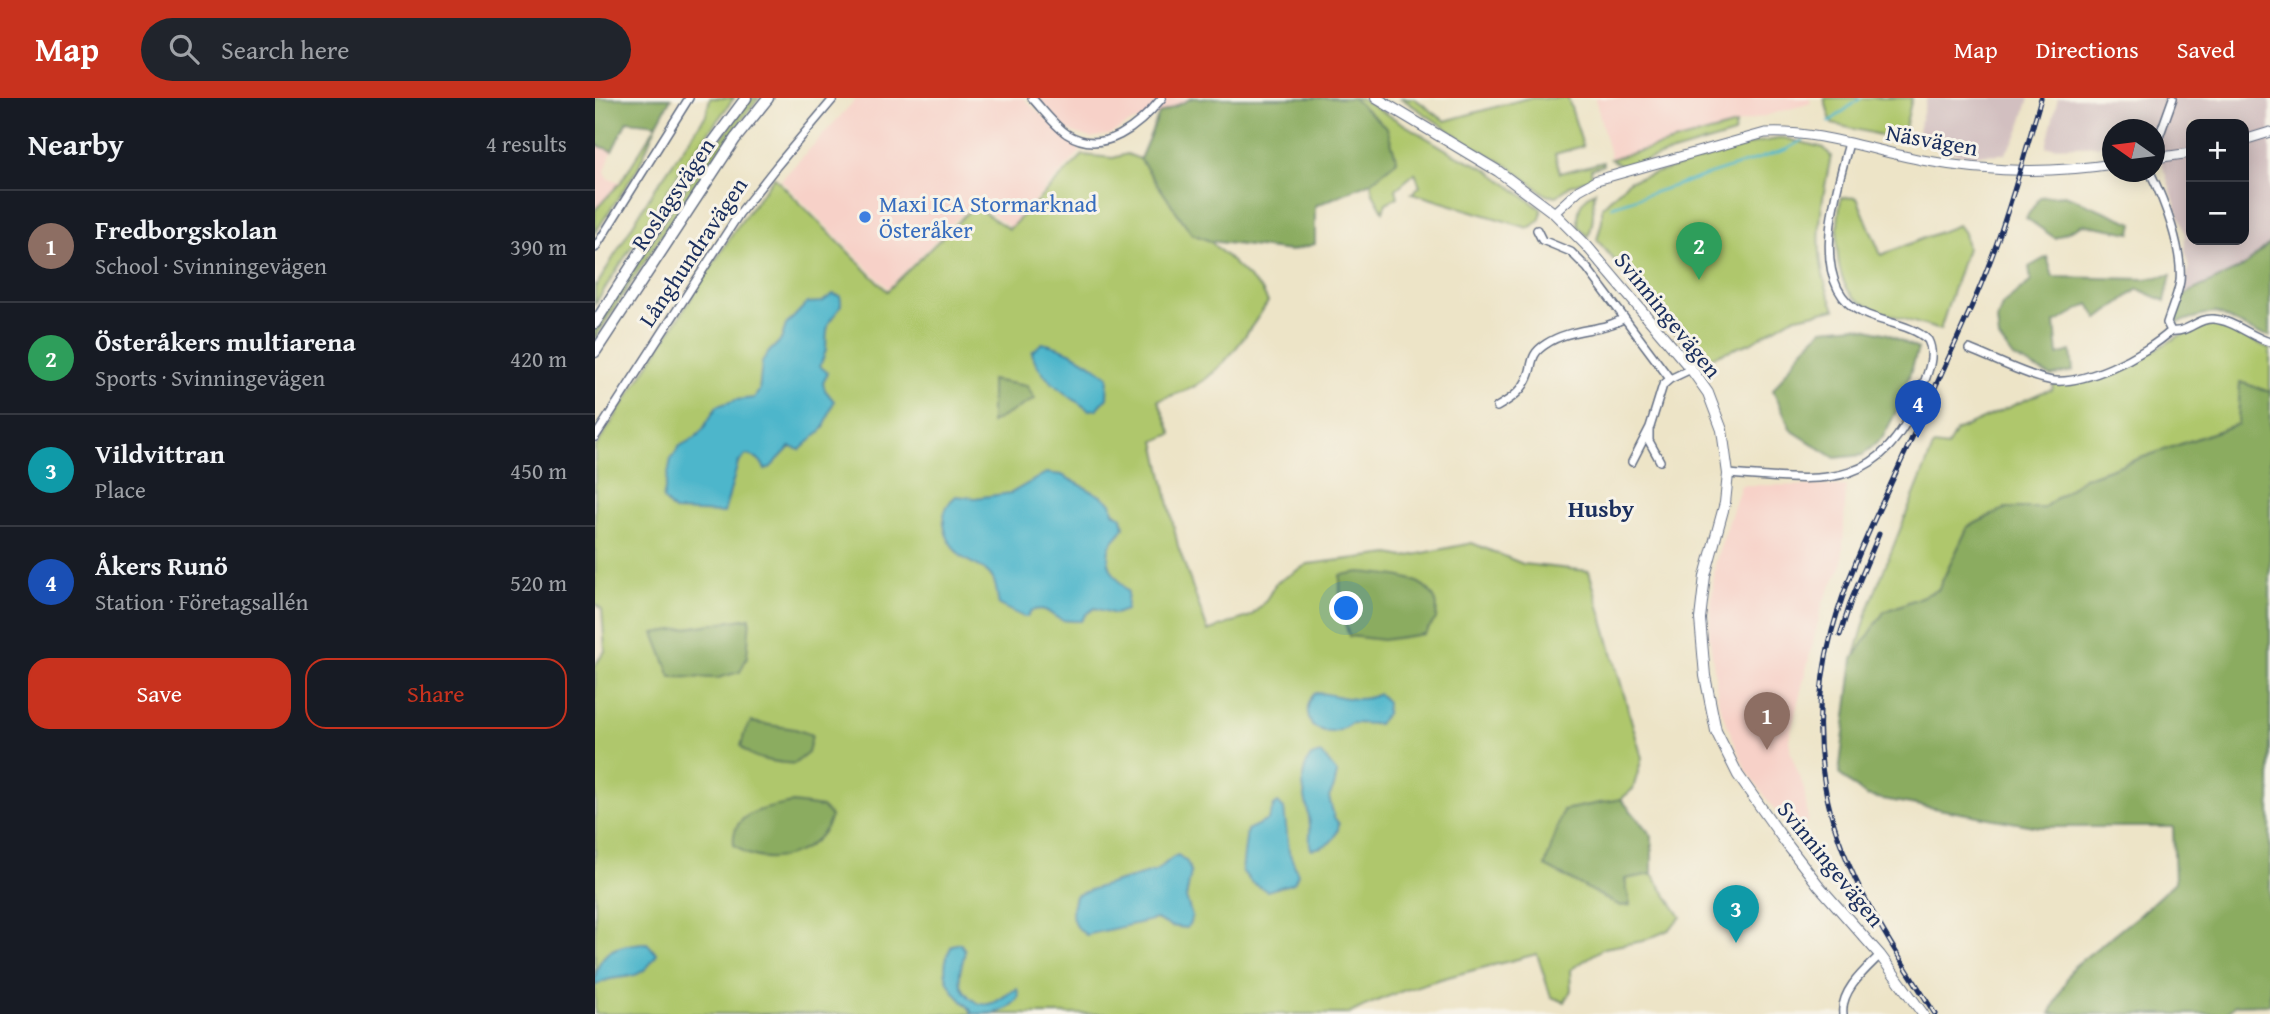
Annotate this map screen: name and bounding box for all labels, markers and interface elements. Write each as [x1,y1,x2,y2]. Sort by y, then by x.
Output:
search box [141,18,631,81]
text: Map [35,25,99,73]
icon: search [165,30,203,68]
text: Search here [221,30,349,69]
text: Map [1954,32,1998,67]
text: Directions [2036,32,2139,67]
text: Saved [2177,32,2235,67]
street label: Näsvägen [1884,115,1981,164]
north arrow [2102,119,2165,182]
map controls [2186,119,2249,245]
button: + [2186,119,2249,182]
text: Nearby [28,122,124,166]
text: 4 results [486,127,567,160]
street label: Roslagsvägen [623,131,723,257]
street label: Långhundravägen [630,170,755,333]
button: − [2186,182,2249,245]
place label: Maxi ICA Stormarknad Österåker [879,187,1098,246]
marker: Maxi ICA Stormarknad Österåker [857,209,873,225]
text: Fredborgskolan [95,210,277,249]
pin: 2 [1676,222,1722,280]
text: 1 [45,230,57,263]
text: 390 m [510,230,567,263]
street label: Svinningevägen [1607,244,1730,385]
text: School · Svinningevägen [95,249,327,282]
text: Österåkers multiarena [95,322,356,361]
text: 2 [45,342,57,375]
text: 420 m [510,342,567,375]
text: Sports · Svinningevägen [95,361,325,394]
pin: 4 [1895,380,1941,438]
text: Vildvittran [95,434,225,473]
text: 3 [45,454,57,487]
text: 450 m [510,454,567,487]
text: Place [95,473,146,506]
district label: Husby [1568,491,1635,526]
text: Åkers Runö [95,546,228,585]
text: 4 [45,566,57,599]
text: 520 m [510,566,567,599]
text: Station · Företagsallén [95,585,308,618]
your location [1329,591,1363,625]
button: Save [28,658,291,729]
button: Share [305,658,567,729]
pin: 1 [1744,692,1790,750]
street label: Svinningevägen [1770,793,1893,934]
pin: 3 [1713,885,1759,943]

